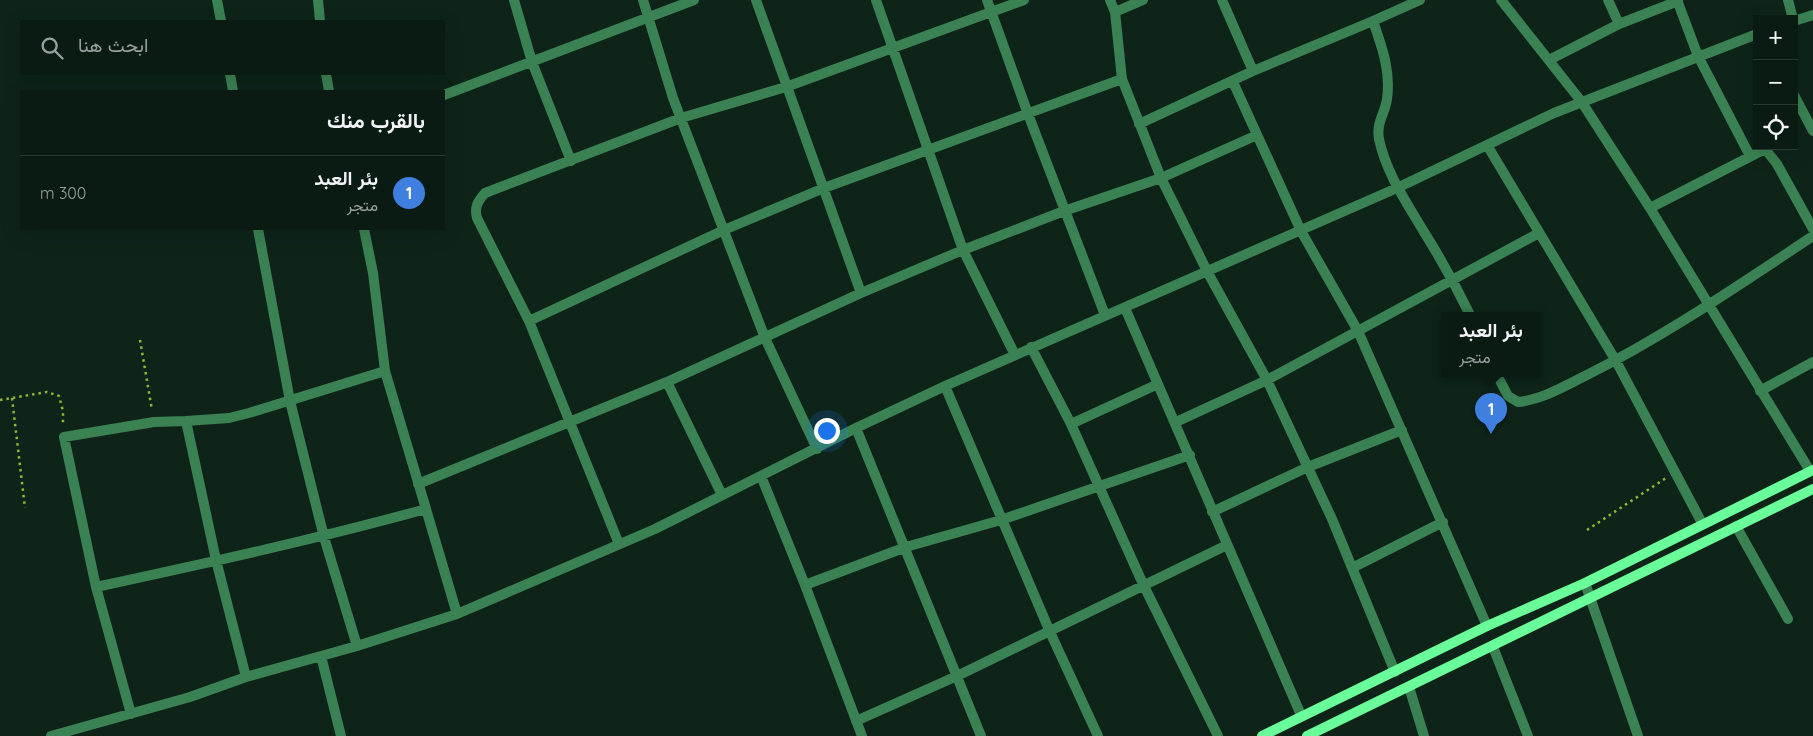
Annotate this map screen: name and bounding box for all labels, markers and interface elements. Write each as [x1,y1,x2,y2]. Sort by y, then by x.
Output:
map controls [1753,15,1798,150]
button: + [1753,15,1798,60]
search box [20,20,445,75]
text: ابحث هنا [78,33,148,57]
icon: search [38,34,66,62]
button: − [1753,60,1798,105]
button: locate [1753,105,1798,150]
text: بالقرب منك [327,107,425,133]
text: بئر العبد [314,166,378,190]
text: 300 m [40,183,86,203]
text: 1 [406,183,412,203]
text: متجر [347,195,378,215]
popup [1441,312,1541,377]
text: بئر العبد [1459,318,1523,342]
text: متجر [1459,347,1490,367]
pin: 1 [1475,393,1507,434]
your location [814,418,840,444]

